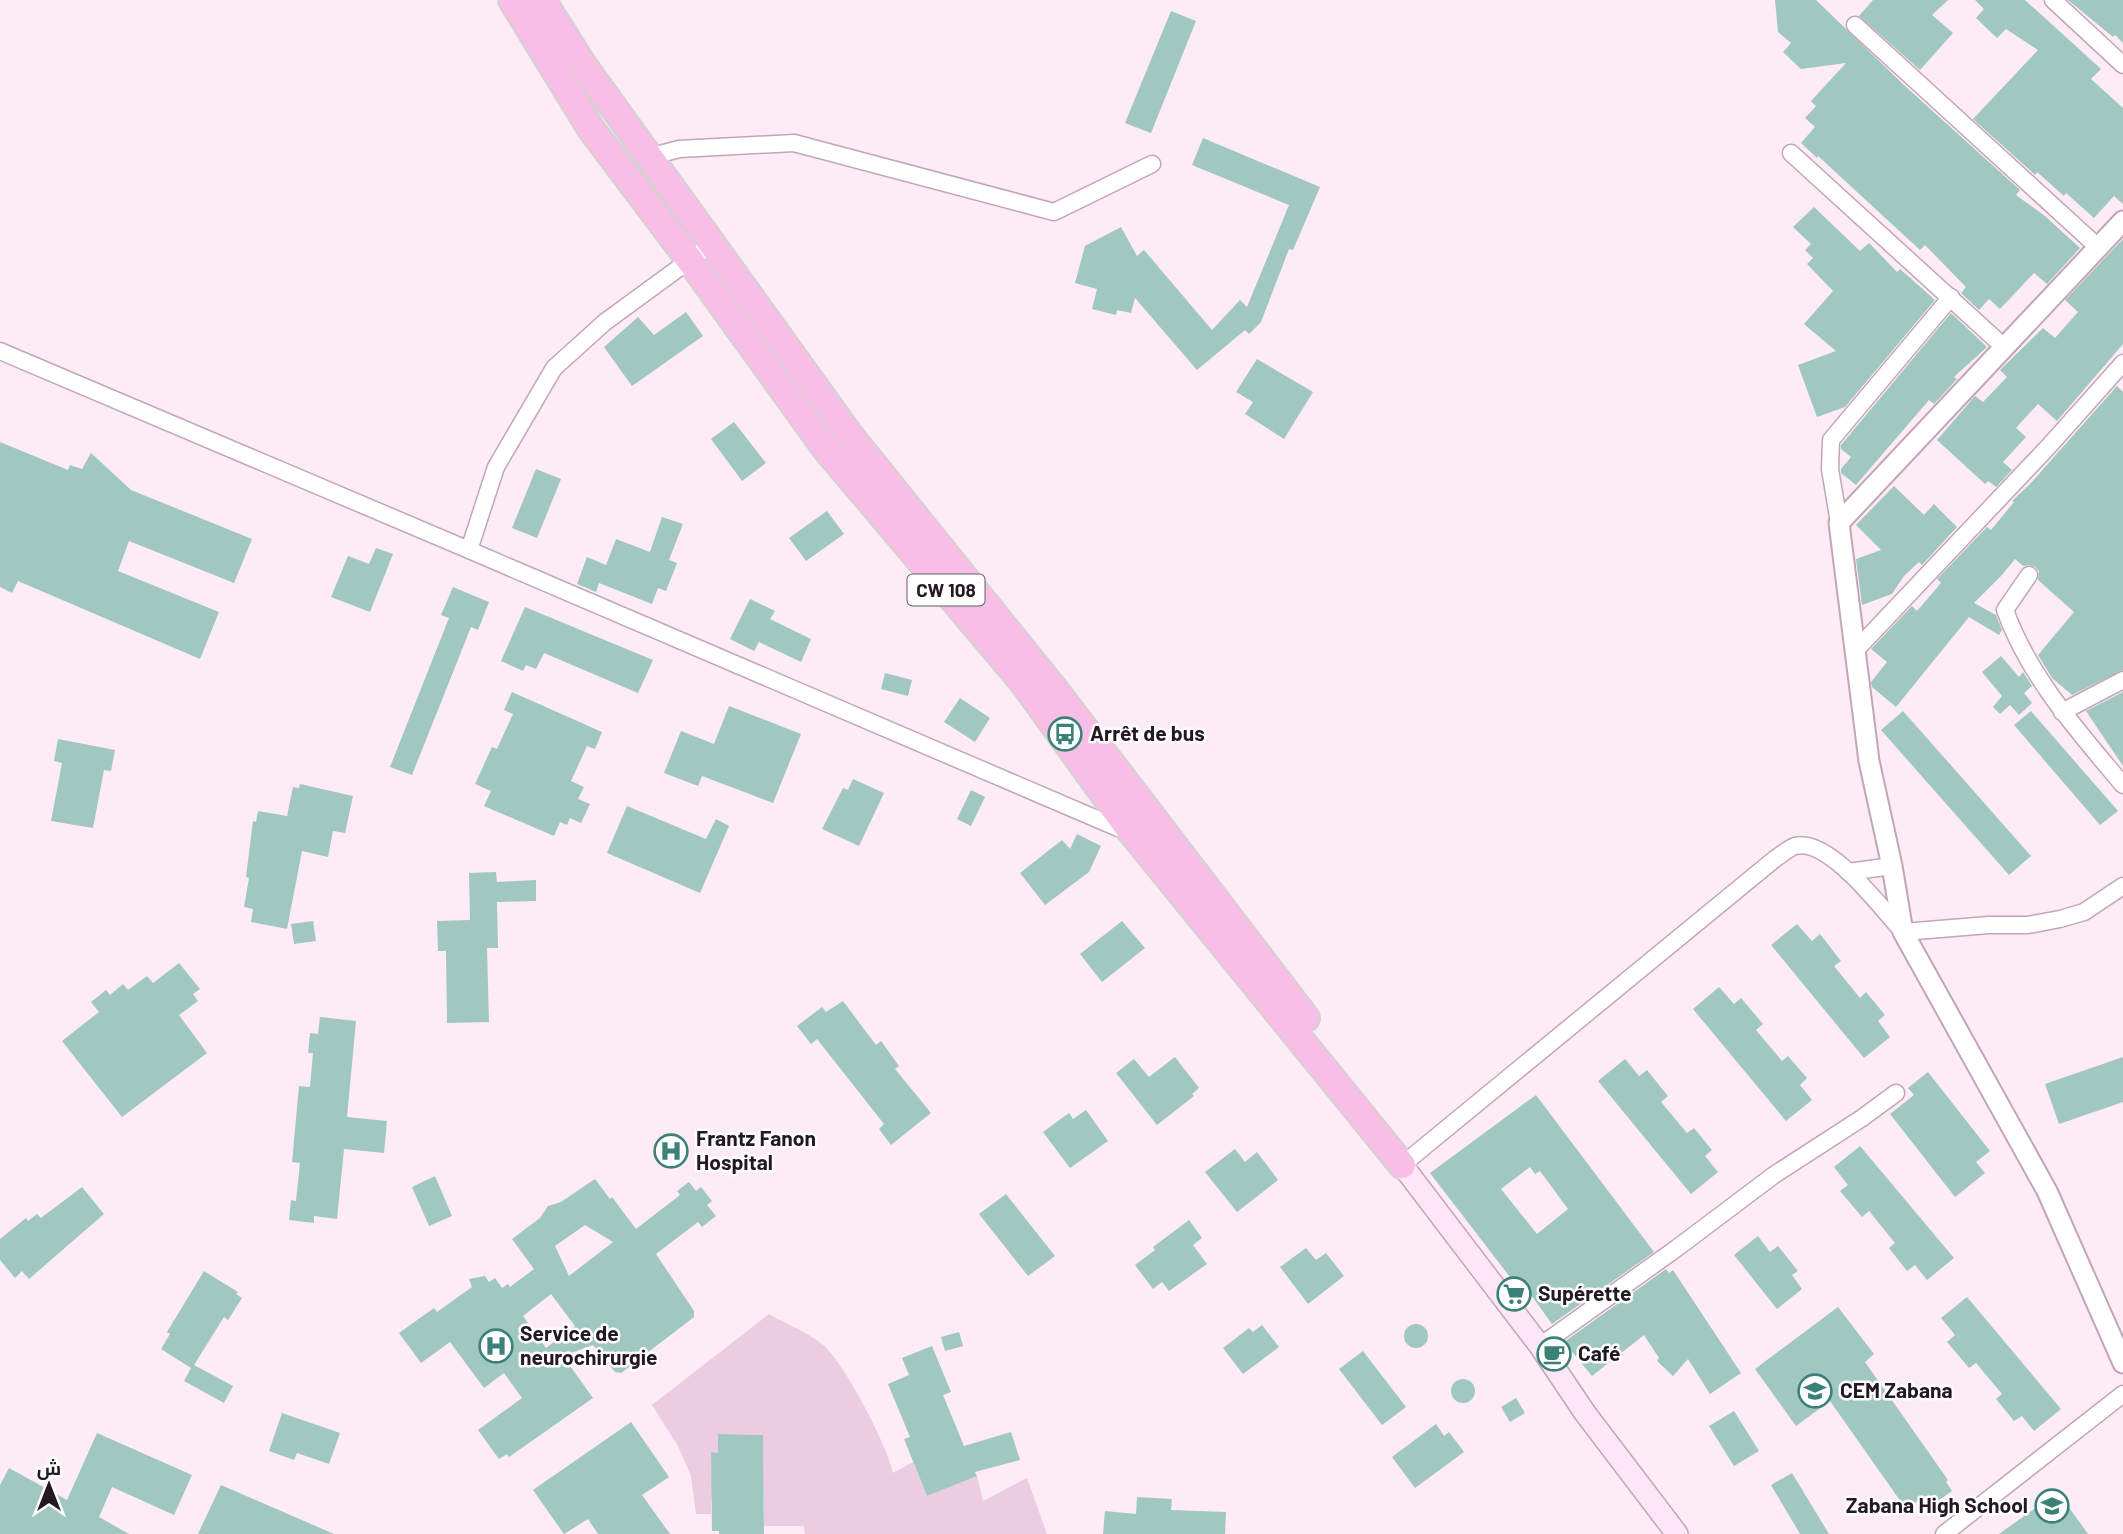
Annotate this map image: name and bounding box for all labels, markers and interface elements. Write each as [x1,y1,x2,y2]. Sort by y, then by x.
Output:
road number: CW 108 [908,575,984,606]
bus stop icon: Arrêt de bus [1046,715,1084,753]
place label: Arrêt de bus [1090,720,1205,745]
place label: Frantz Fanon Hospital [696,1125,816,1174]
hospital icon: Frantz Fanon Hospital [652,1132,690,1170]
supermarket icon: Supérette [1495,1275,1533,1313]
place label: Supérette [1538,1280,1632,1305]
place label: Service de neurochirurgie [520,1320,657,1369]
hospital icon: Service de neurochirurgie [477,1327,515,1365]
cafe icon: Café [1535,1335,1573,1373]
place label: Café [1578,1340,1620,1365]
school or university icon: CEM Zabana [1796,1372,1834,1410]
place label: CEM Zabana [1840,1377,1953,1402]
north arrow [14,1450,84,1520]
text: ش [37,1456,61,1480]
school or university icon: Zabana High School [2033,1487,2071,1525]
place label: Zabana High School [1846,1492,2028,1517]

